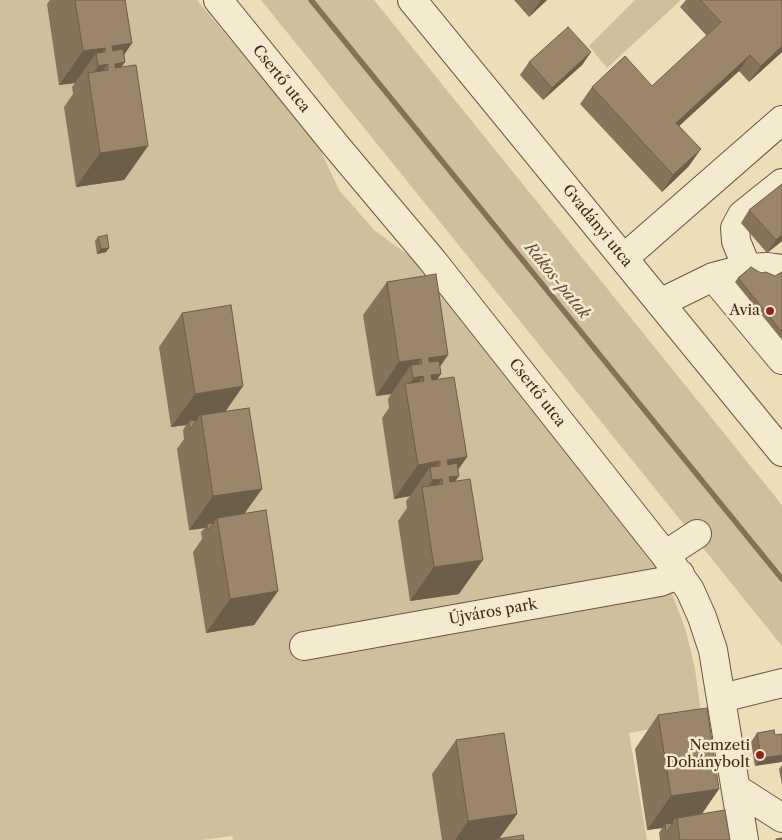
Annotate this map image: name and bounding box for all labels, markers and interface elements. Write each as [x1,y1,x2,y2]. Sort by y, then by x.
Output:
street label: Csertő utca [248,42,314,116]
street label: Gvadányi utca [558,181,636,271]
water label: Rákos-patak [520,239,594,323]
place label: Avia [729,302,760,320]
marker: Avia [764,305,776,317]
street label: Csertő utca [505,355,569,431]
street label: Újváros park [447,595,539,629]
place label: Nemzeti Dohánybolt [666,737,750,772]
marker: Nemzeti Dohánybolt [754,749,766,761]

